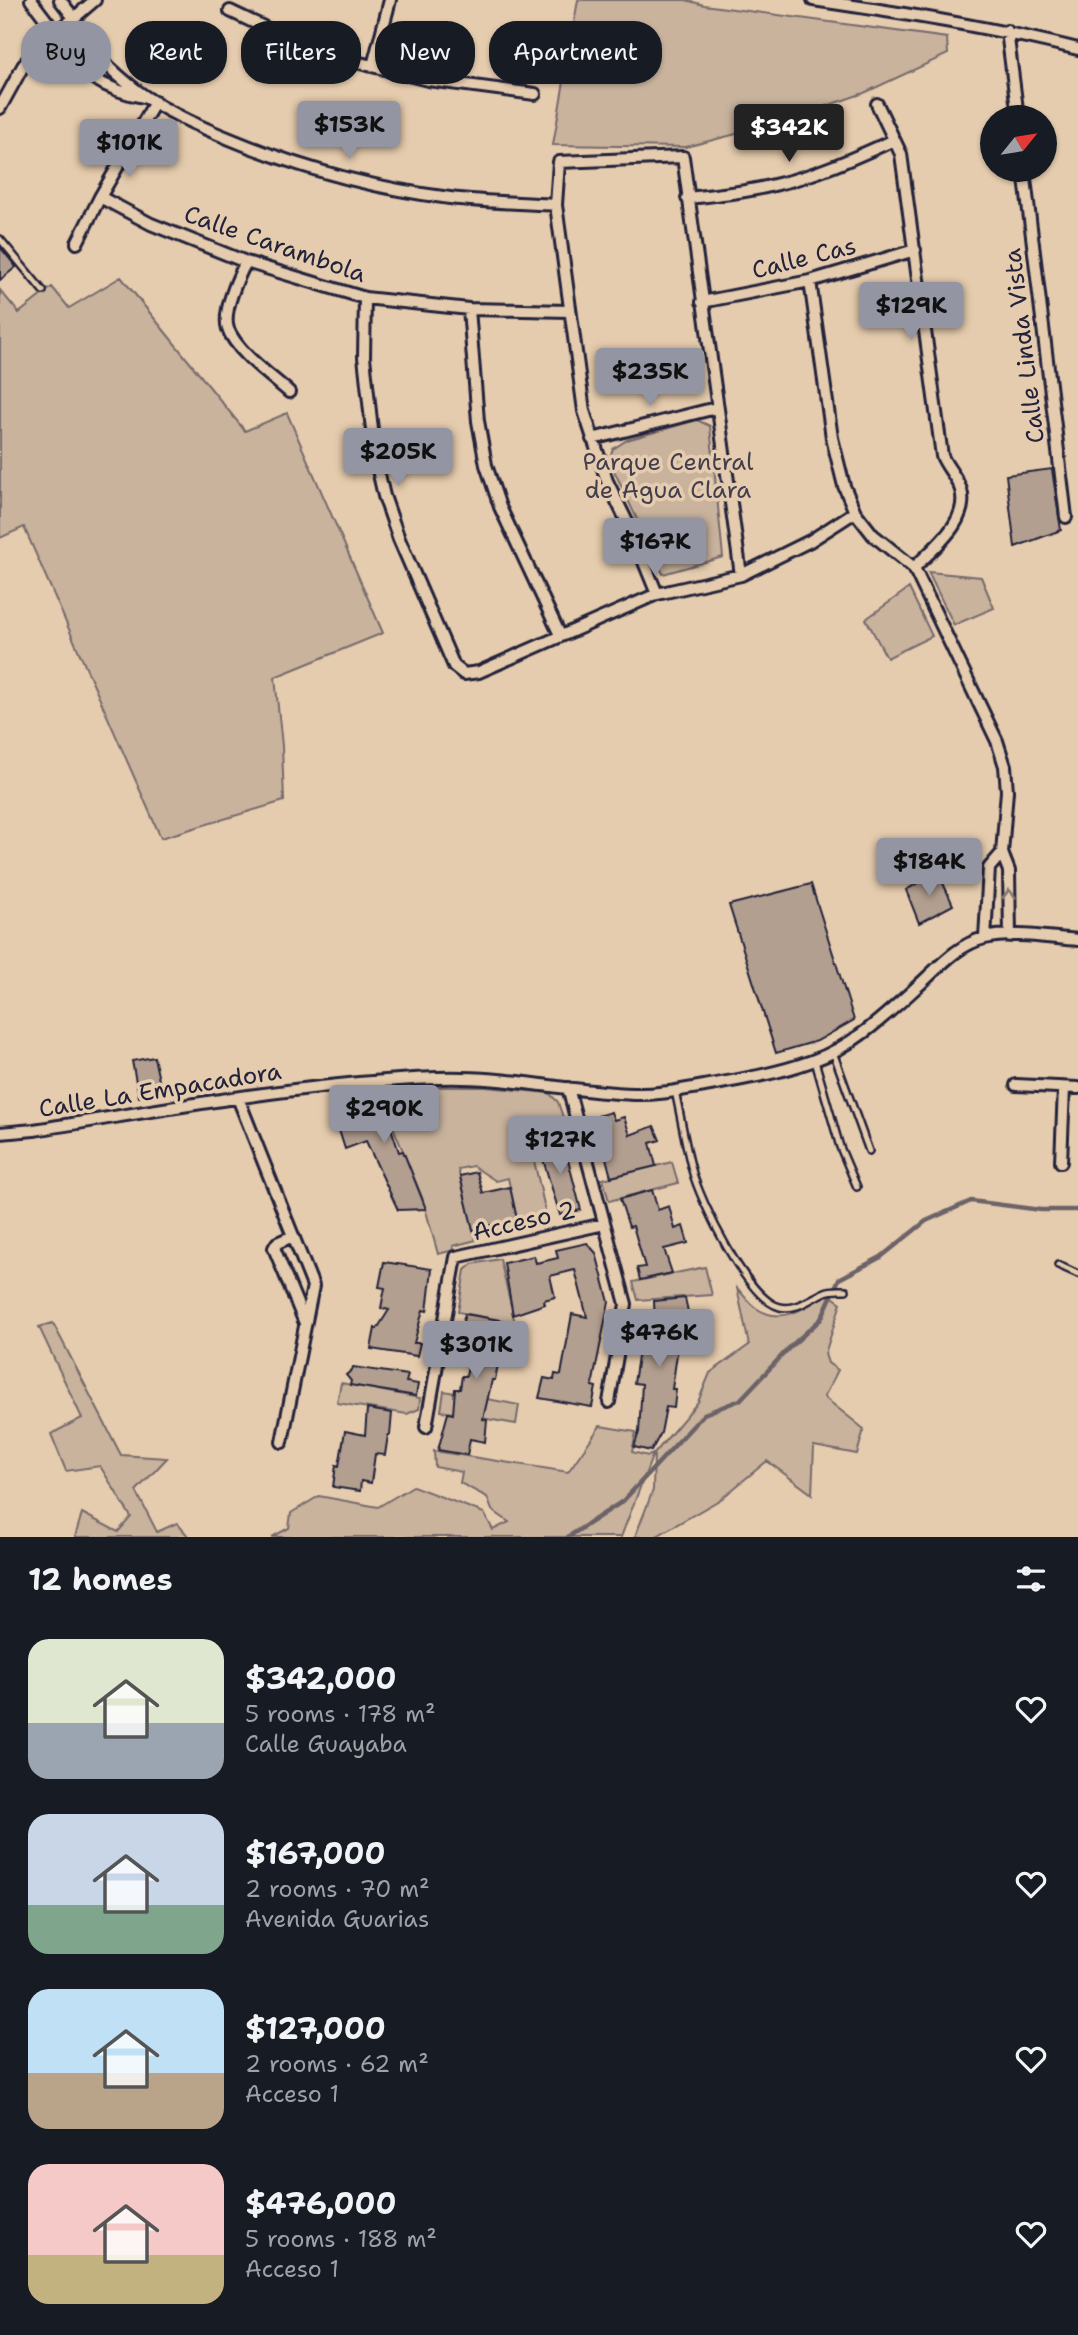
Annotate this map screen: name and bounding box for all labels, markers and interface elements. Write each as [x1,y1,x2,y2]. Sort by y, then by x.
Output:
chip: Buy [21,21,111,84]
chip: Rent [125,21,227,84]
chip: Filters [241,21,361,84]
chip: New [375,21,475,84]
chip: Apartment [489,21,662,84]
pin: $153K [300,102,398,161]
pin: $342K [740,104,838,164]
north arrow [980,105,1057,182]
map controls [980,105,1057,182]
text: $153K [313,109,385,139]
text: $342K [750,112,828,142]
pin: $101K [80,120,178,179]
text: $101K [96,127,162,157]
street label: Calle Carambola [180,198,370,290]
street label: Calle Cas [748,230,860,286]
street label: Calle Linda Vista [996,247,1052,445]
pin: $129K [862,282,960,342]
text: $129K [875,290,947,320]
pin: $235K [601,348,699,408]
text: $235K [611,356,689,386]
pin: $205K [349,428,447,488]
text: $205K [359,436,437,466]
park label: Parque Central de Agua Clara [583,446,754,506]
pin: $167K [606,518,704,578]
text: $167K [619,526,691,556]
pin: $184K [880,838,978,898]
text: $184K [892,846,966,876]
one-way arrow [1002,888,1017,899]
street label: Calle La Empacadora [37,1055,283,1125]
pin: $290K [335,1086,433,1145]
text: $290K [345,1093,423,1123]
pin: $127K [511,1116,609,1176]
text: $127K [524,1124,596,1154]
street label: Acceso 2 [469,1194,579,1248]
pin: $476K [610,1310,708,1369]
text: $476K [620,1317,698,1347]
pin: $301K [427,1322,525,1381]
text: $301K [439,1329,513,1359]
text: 12 homes [28,1559,172,1600]
icon: filters [1012,1560,1050,1598]
text: $342,000 [245,1658,397,1699]
icon: home [84,1667,168,1751]
icon: heart [1012,1690,1050,1728]
text: 5 rooms · 178 m² [245,1699,436,1729]
text: Calle Guayaba [245,1729,407,1759]
text: $167,000 [245,1833,385,1874]
icon: home [84,1842,168,1926]
icon: heart [1012,1865,1050,1903]
text: 2 rooms · 70 m² [245,1874,430,1904]
text: Avenida Guarias [245,1904,429,1934]
text: $127,000 [245,2008,386,2049]
icon: home [84,2017,168,2101]
icon: heart [1012,2040,1050,2078]
text: 2 rooms · 62 m² [245,2049,429,2079]
text: Acceso 1 [245,2079,339,2109]
text: $476,000 [245,2183,396,2224]
icon: home [84,2192,168,2276]
icon: heart [1012,2215,1050,2253]
text: 5 rooms · 188 m² [245,2224,437,2254]
text: Acceso 1 [245,2254,339,2284]

